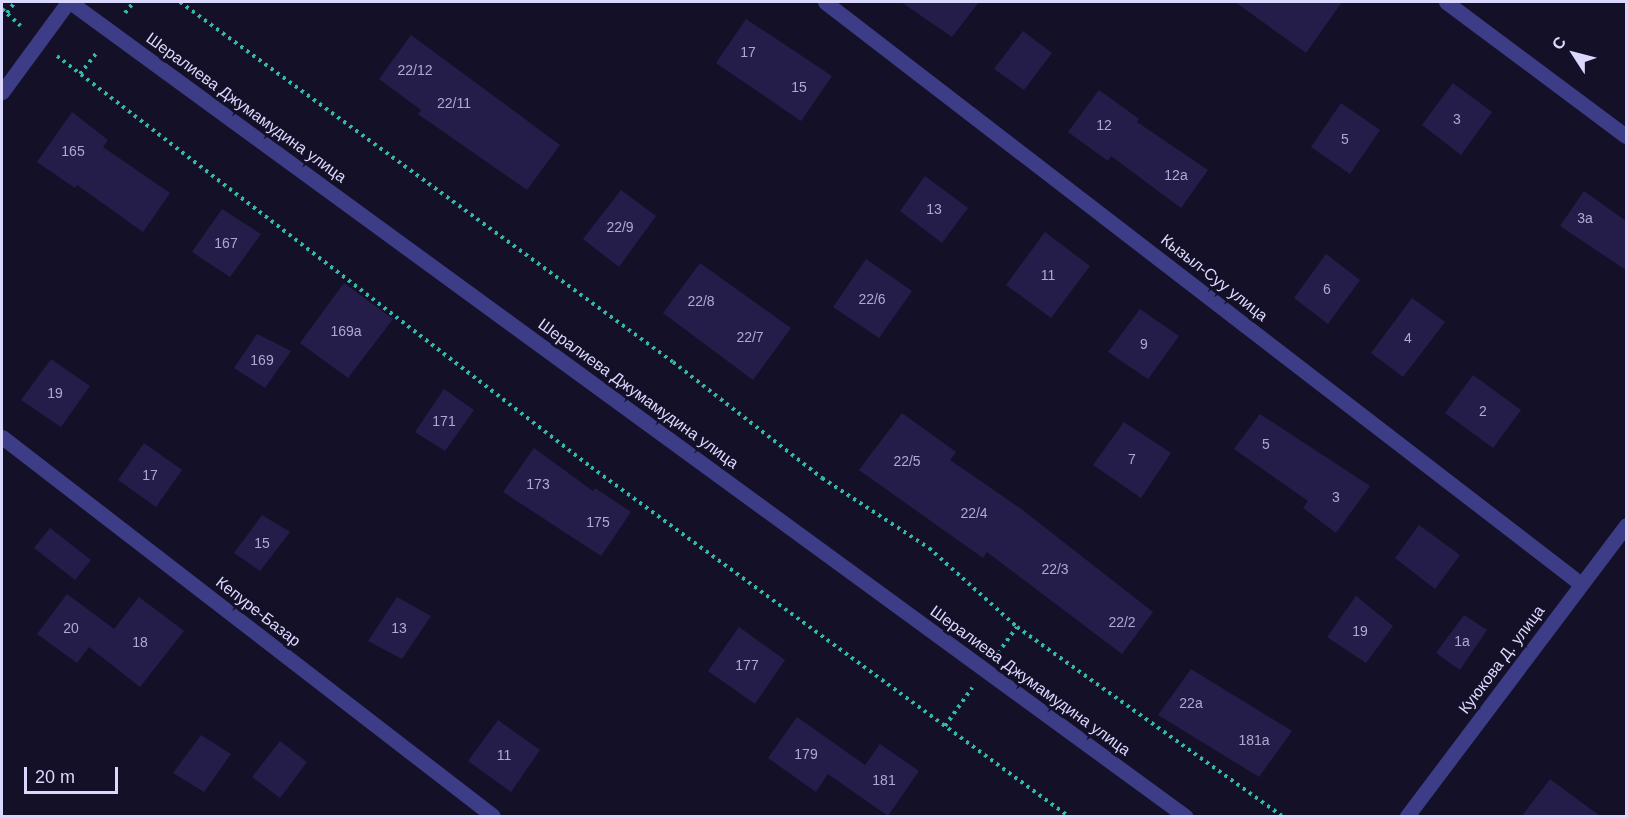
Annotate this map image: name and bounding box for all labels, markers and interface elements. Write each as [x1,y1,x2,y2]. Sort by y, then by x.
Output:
north arrow [1544,24,1604,84]
street label: Шералиева Джумамудина улица [142,29,350,187]
text: С [1549,33,1569,53]
house number: 17 [740,44,756,60]
house number: 22/12 [397,62,433,78]
house number: 15 [791,79,807,95]
house number: 22/11 [437,95,471,111]
house number: 3 [1453,111,1461,127]
house number: 12 [1096,117,1112,133]
house number: 5 [1341,131,1349,147]
house number: 165 [61,143,85,159]
house number: 12а [1164,167,1188,183]
house number: 13 [926,201,942,217]
house number: 3а [1577,210,1593,226]
house number: 22/9 [606,219,634,235]
street label: Кызыл-Суу улица [1157,230,1271,326]
house number: 167 [214,235,238,251]
house number: 11 [1041,267,1055,283]
house number: 6 [1323,281,1331,297]
house number: 22/6 [858,291,886,307]
house number: 22/8 [687,293,715,309]
street label: Шералиева Джумамудина улица [534,315,742,473]
house number: 169а [330,323,362,339]
house number: 22/7 [736,329,764,345]
house number: 4 [1404,330,1412,346]
house number: 9 [1140,336,1148,352]
house number: 169 [250,352,274,368]
house number: 19 [47,385,63,401]
house number: 2 [1479,403,1487,419]
house number: 171 [432,413,456,429]
house number: 5 [1262,436,1270,452]
house number: 7 [1128,451,1136,467]
house number: 22/5 [893,453,921,469]
house number: 17 [142,467,158,483]
house number: 173 [526,476,550,492]
house number: 3 [1332,489,1340,505]
house number: 22/4 [960,505,988,521]
house number: 175 [586,514,610,530]
house number: 15 [254,535,270,551]
house number: 22/3 [1041,561,1069,577]
street label: Кепуре-Базар [212,573,304,651]
street label: Шералиева Джумамудина улица [926,602,1134,760]
street label: Куюкова Д. улица [1455,602,1549,718]
house number: 22/2 [1108,614,1136,630]
house number: 20 [63,620,79,636]
house number: 13 [391,620,407,636]
house number: 19 [1352,623,1368,639]
house number: 1а [1454,633,1470,649]
house number: 18 [132,634,148,650]
house number: 177 [735,657,759,673]
house number: 22а [1179,695,1203,711]
house number: 181а [1238,732,1270,748]
house number: 179 [794,746,818,762]
house number: 11 [497,747,511,763]
scale bar [27,755,122,793]
text: 20 m [35,767,75,787]
house number: 181 [872,772,896,788]

